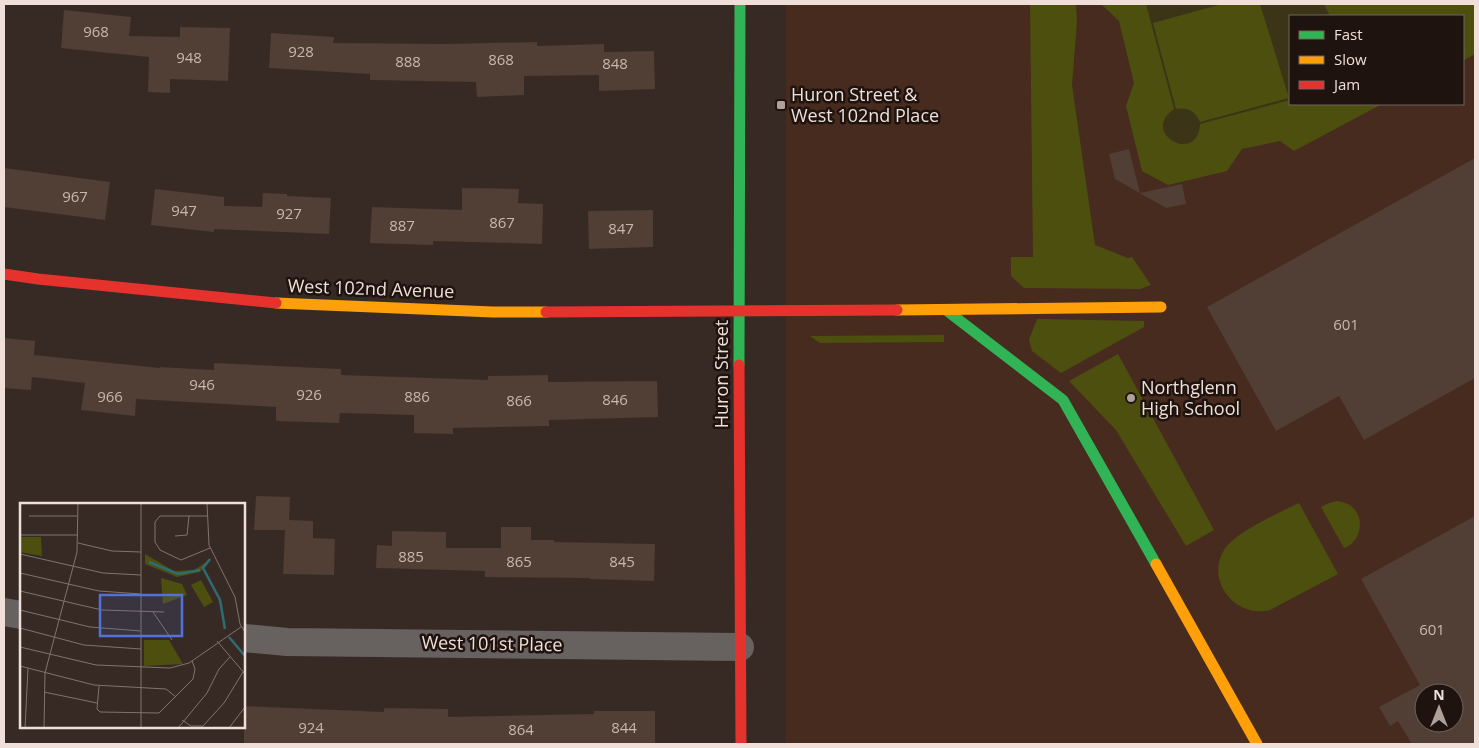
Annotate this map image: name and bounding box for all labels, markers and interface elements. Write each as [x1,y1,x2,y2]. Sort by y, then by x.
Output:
legend [1289,15,1464,105]
house number: 968 [83,21,109,41]
text: Fast [1334,24,1363,44]
house number: 928 [288,41,314,61]
house number: 948 [176,47,202,67]
house number: 868 [488,49,514,69]
text: Slow [1334,49,1367,69]
house number: 888 [395,51,421,71]
house number: 848 [602,53,628,73]
text: Jam [1332,74,1360,94]
place label: Huron Street & West 102nd Place [791,82,939,127]
marker: Huron Street & West 102nd Place [775,99,787,111]
house number: 967 [62,186,88,206]
house number: 947 [171,200,197,220]
house number: 927 [276,203,302,223]
house number: 867 [489,212,515,232]
house number: 887 [389,215,415,235]
house number: 847 [608,218,634,238]
street label: West 102nd Avenue [287,273,455,303]
house number: 601 [1333,314,1359,334]
street label: Huron Street [709,320,733,428]
house number: 946 [189,374,215,394]
place label: Northglenn High School [1141,375,1240,420]
house number: 926 [296,384,322,404]
house number: 966 [97,386,123,406]
house number: 886 [404,386,430,406]
house number: 846 [602,389,628,409]
house number: 866 [506,390,532,410]
marker: Northglenn High School [1125,392,1137,404]
inset map [20,503,245,728]
house number: 885 [398,546,424,566]
house number: 865 [506,551,532,571]
house number: 845 [609,551,635,571]
house number: 601 [1419,619,1445,639]
street label: West 101st Place [421,630,563,656]
north arrow [1414,683,1464,733]
text: N [1433,685,1445,704]
house number: 924 [298,717,324,737]
house number: 844 [611,717,637,737]
house number: 864 [508,719,534,739]

